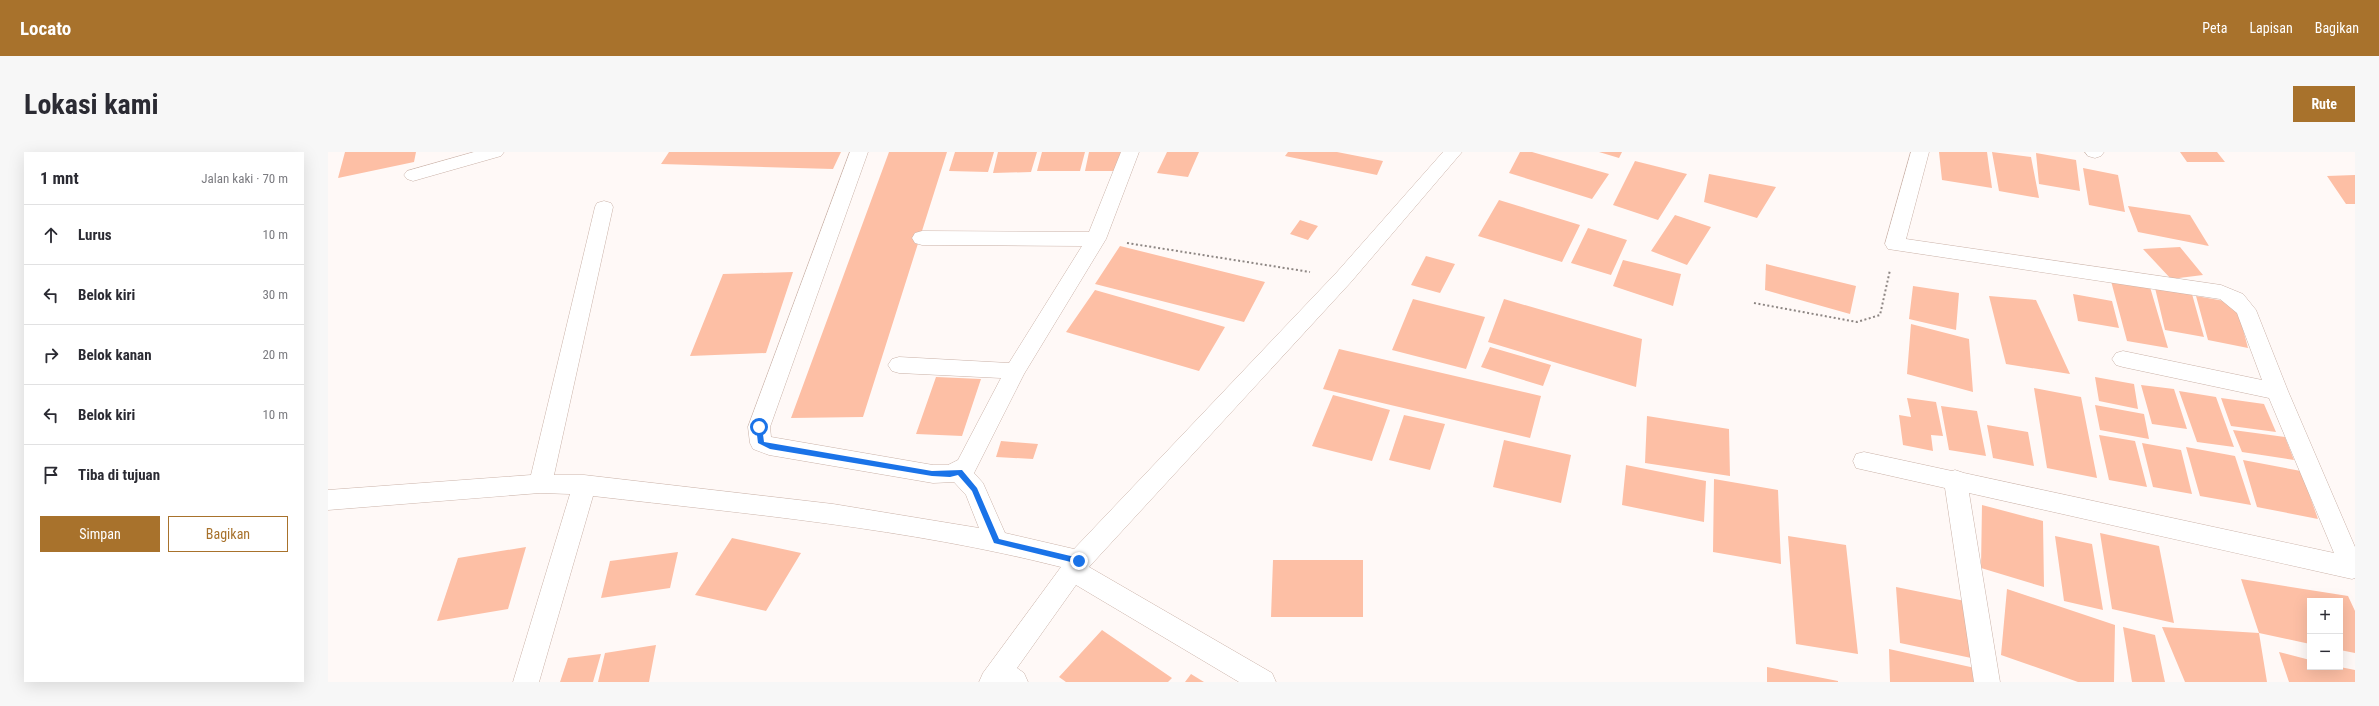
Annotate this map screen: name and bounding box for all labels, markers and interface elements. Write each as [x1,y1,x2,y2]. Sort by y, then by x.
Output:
text: Locato [20,17,71,40]
text: Peta [2202,20,2227,36]
text: Lapisan [2249,20,2293,36]
text: Bagikan [2315,20,2359,36]
button: Rute [2293,86,2355,122]
text: Lokasi kami [24,88,159,121]
text: 1 mnt [40,168,79,188]
text: Jalan kaki · 70 m [201,171,288,186]
icon: ahead [40,224,62,246]
text: Lurus [78,226,112,244]
text: 10 m [262,227,288,242]
icon: left [40,284,62,306]
text: Belok kiri [78,286,135,304]
text: 30 m [262,287,288,302]
icon: right [40,344,62,366]
text: Belok kanan [78,346,152,364]
text: 20 m [262,347,288,362]
icon: left [40,404,62,426]
text: Belok kiri [78,406,135,424]
text: 10 m [262,407,288,422]
route start [750,418,768,436]
icon: arrive [40,464,62,486]
text: Tiba di tujuan [78,466,160,484]
button: Simpan [40,516,160,552]
button: Bagikan [168,516,288,552]
route end [1070,552,1088,570]
map controls [2307,598,2343,670]
button: + [2307,598,2343,634]
button: − [2307,634,2343,670]

